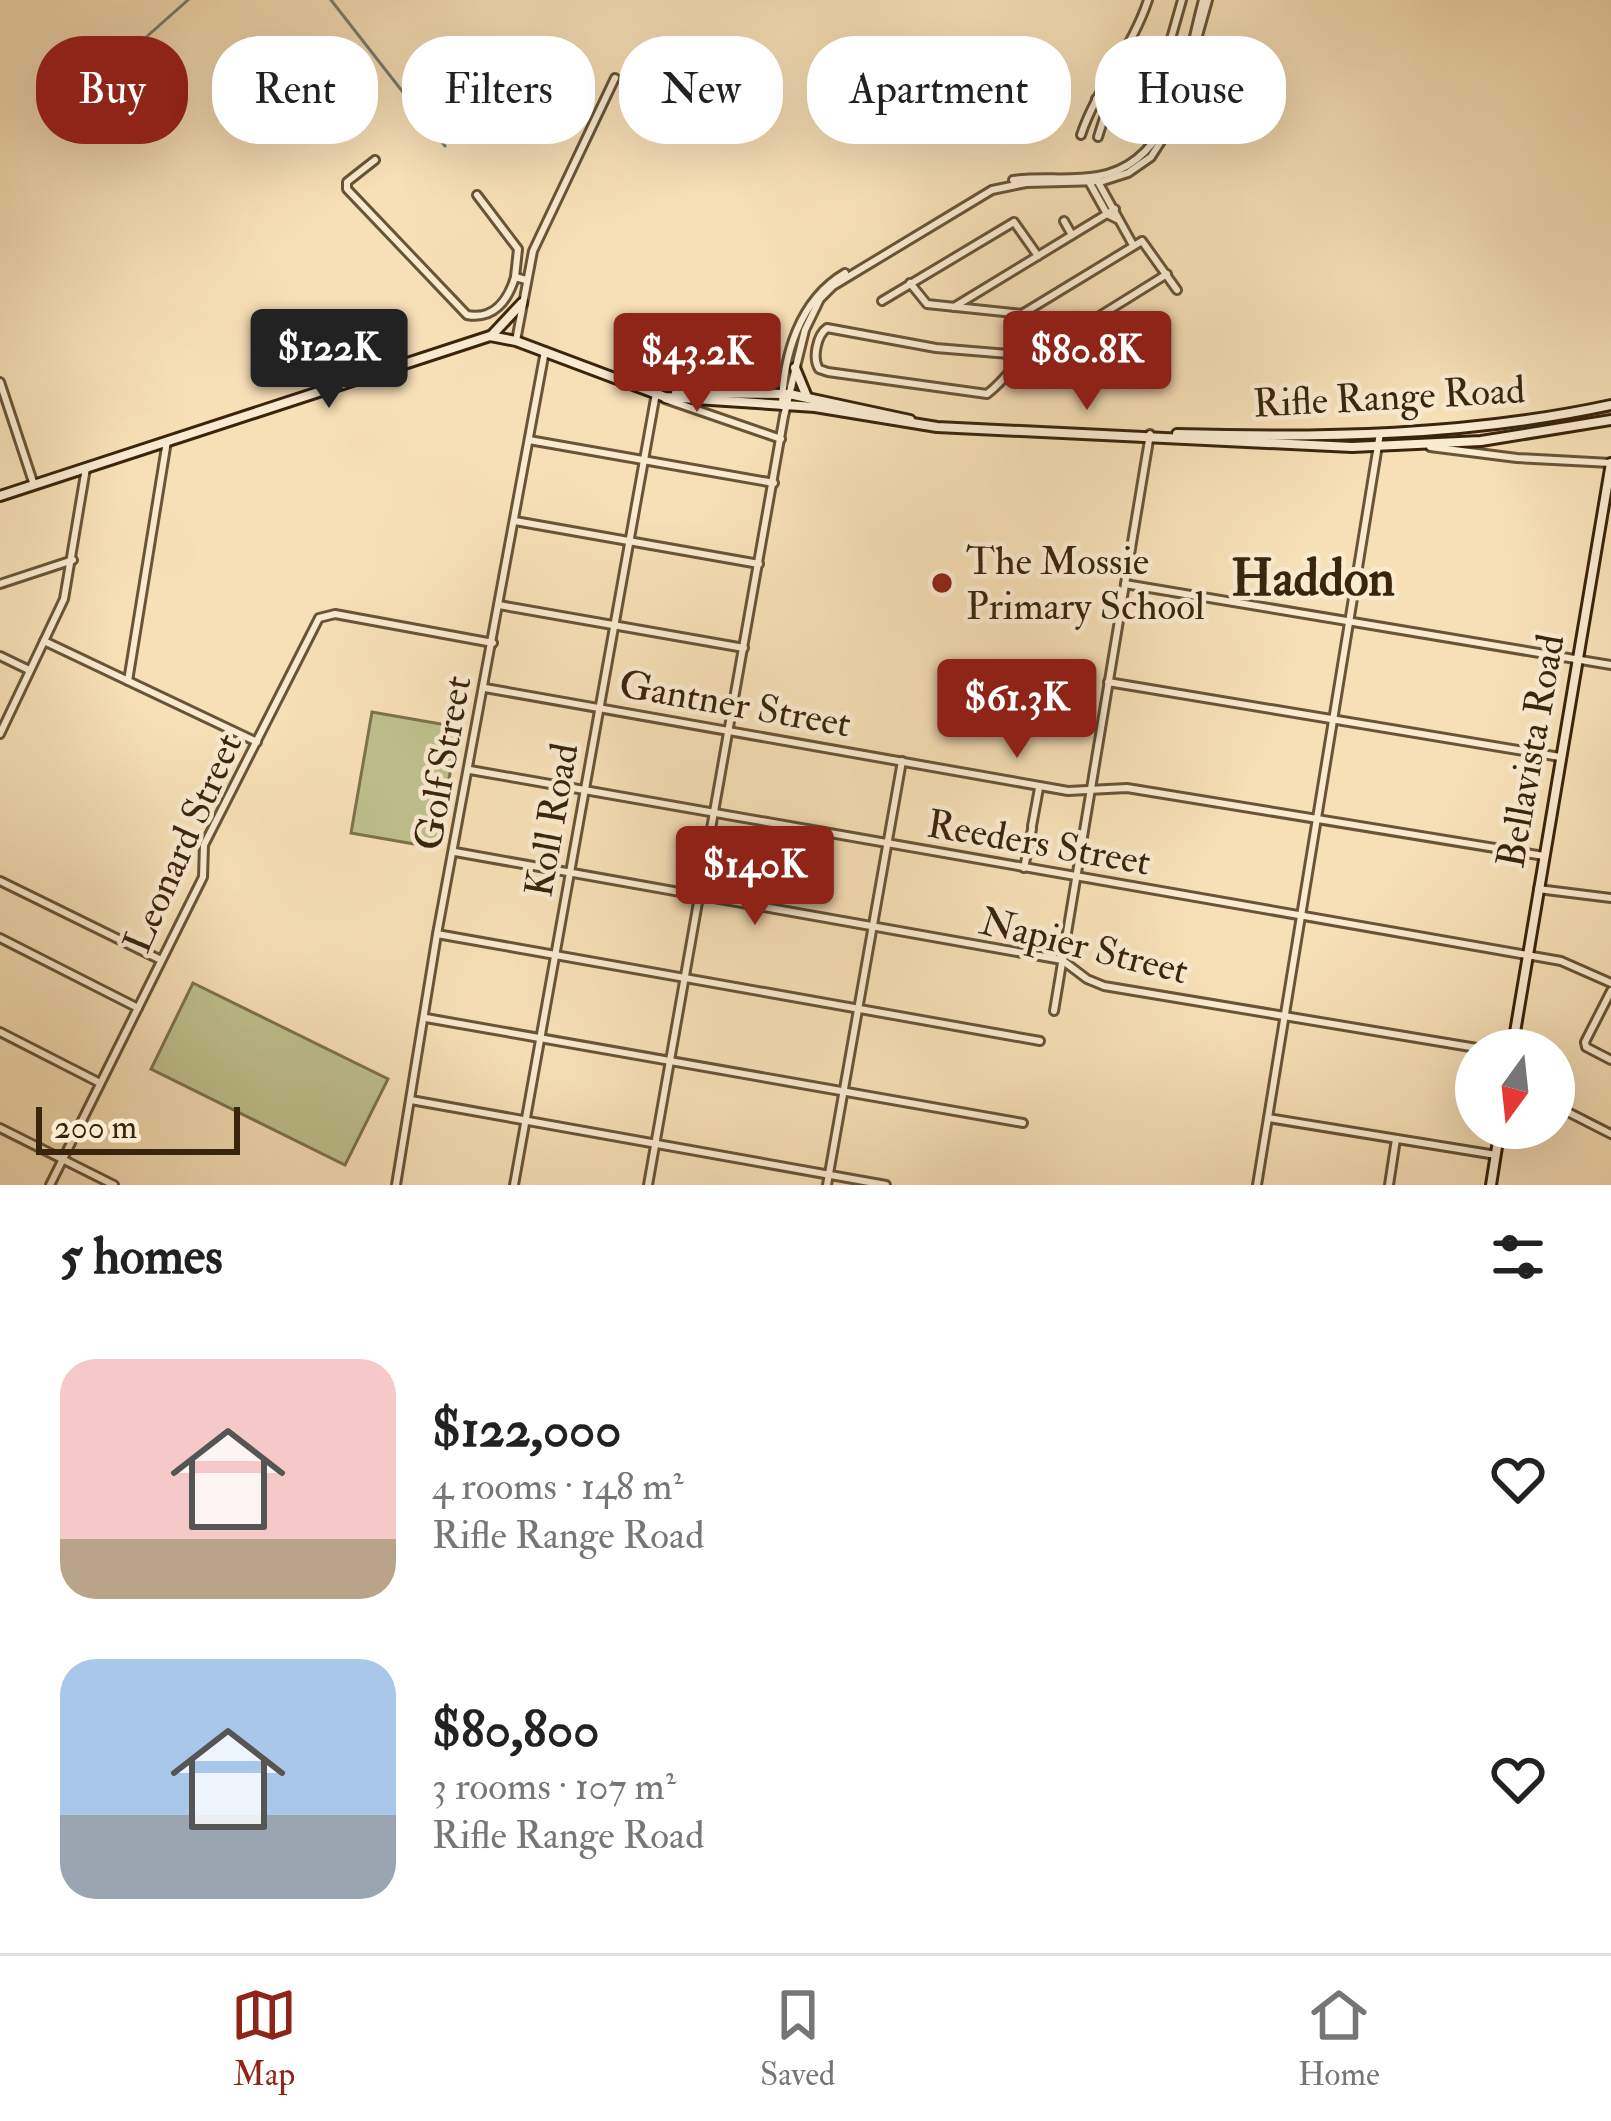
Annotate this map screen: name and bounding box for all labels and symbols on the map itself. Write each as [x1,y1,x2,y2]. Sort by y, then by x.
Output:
pin: $122K [245,309,413,411]
pin: $80.8K [989,311,1185,413]
pin: $43.2K [599,313,795,415]
street label: Rifle Range Road [1252,365,1526,429]
place label: The Mossie Primary School [966,537,1205,631]
district label: Haddon [1231,547,1396,611]
marker: The Mossie Primary School [929,570,955,596]
street label: Bellavista Road [1486,630,1576,872]
pin: $61.3K [919,659,1115,761]
street label: Gantner Street [615,660,855,748]
street label: Golf Street [404,672,482,854]
street label: Leonard Street [113,726,253,960]
street label: Koll Road [514,739,590,901]
street label: Reeders Street [924,799,1154,887]
pin: $140K [671,826,839,928]
street label: Napier Street [975,896,1193,996]
north arrow [1455,1029,1575,1149]
scale bar [36,1101,240,1154]

